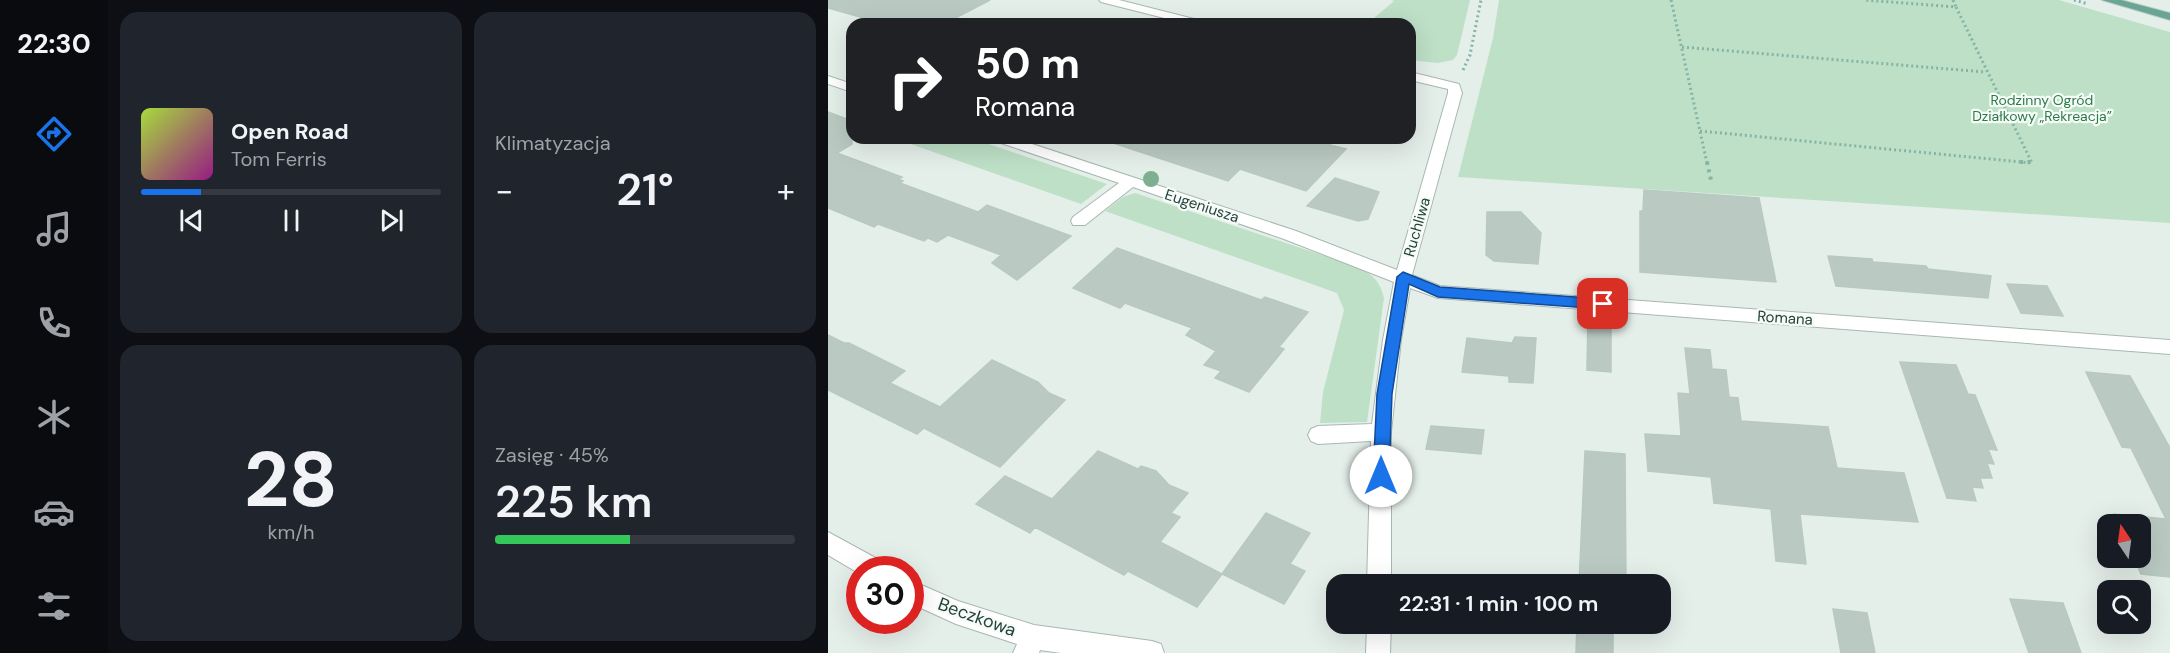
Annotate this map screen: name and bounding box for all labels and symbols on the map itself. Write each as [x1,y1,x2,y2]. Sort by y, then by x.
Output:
park label: Rodzinny Ogród Działkowy „Rekreacja” [1972,91,2112,125]
street label: Eugeniusza [1162,185,1242,227]
street label: Ruchliwa [1399,195,1435,259]
pin [1577,278,1628,329]
street label: Romana [1757,306,1813,330]
position arrow [1349,444,1413,508]
north arrow [2097,514,2151,568]
speed limit sign: 30 [846,556,924,634]
street label: Beczkowa [935,592,1019,642]

